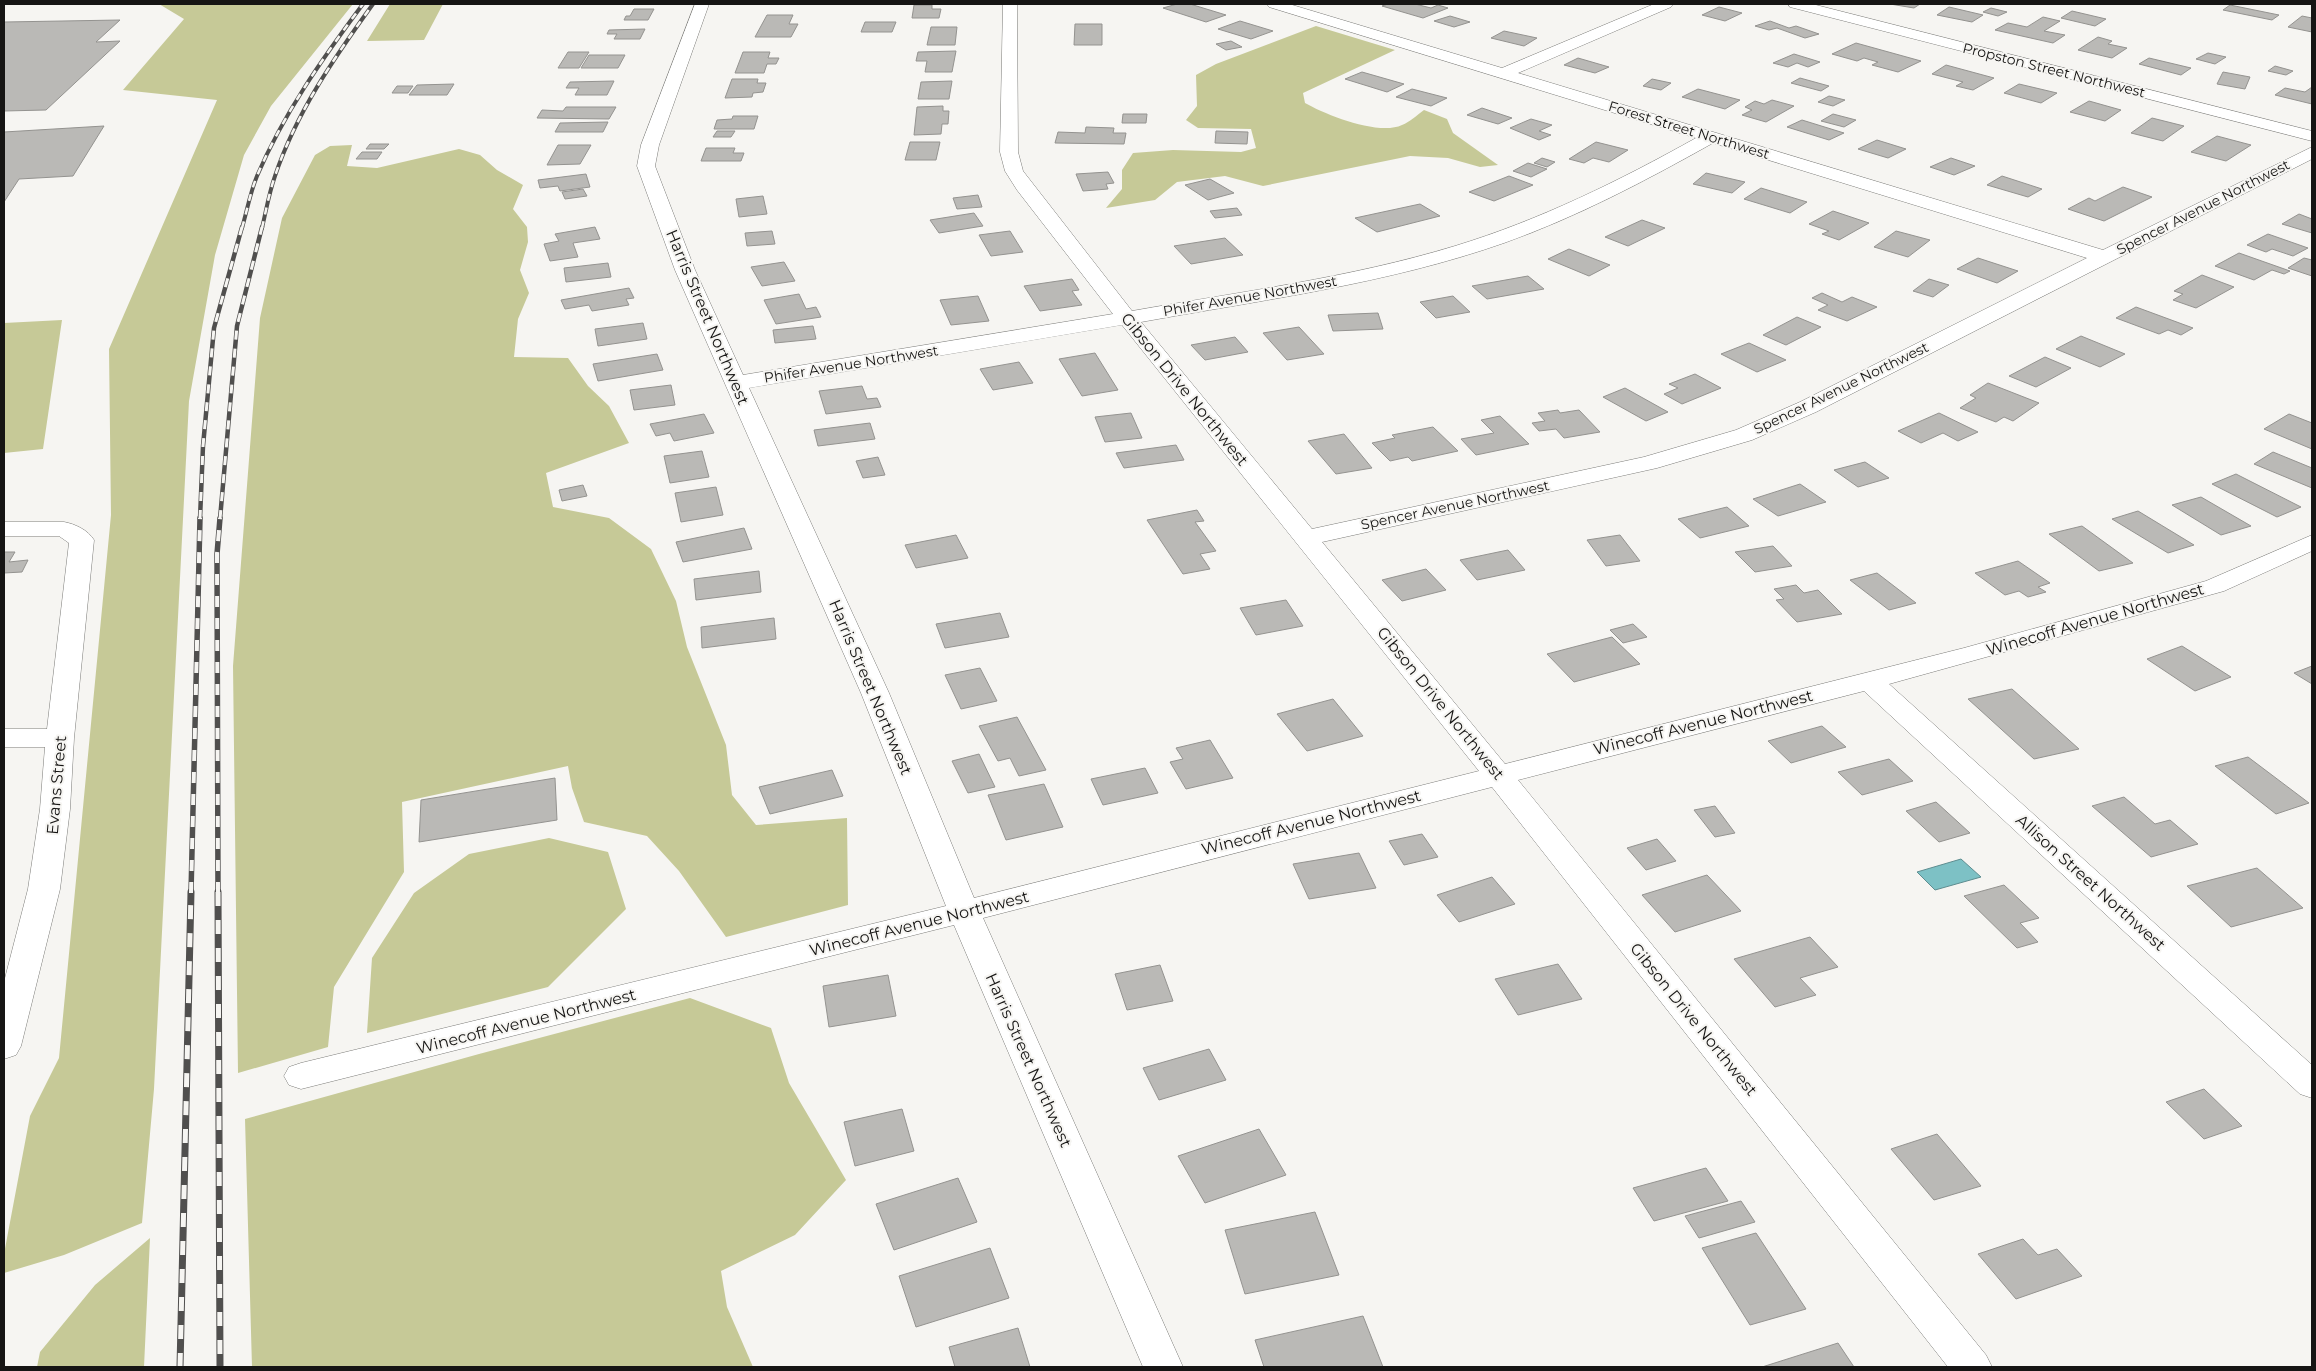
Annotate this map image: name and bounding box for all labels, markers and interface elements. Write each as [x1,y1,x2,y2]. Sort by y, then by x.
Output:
street label: Propston Street Northwest [1961,39,2148,102]
street label: Forest Street Northwest [1606,97,1772,163]
street label: Spencer Avenue Northwest [2113,155,2293,259]
street label: Harris Street Northwest [662,227,753,408]
street label: Phifer Avenue Northwest [1162,272,1339,320]
street label: Gibson Drive Northwest [1117,309,1252,470]
street label: Spencer Avenue Northwest [1751,338,1932,438]
street label: Phifer Avenue Northwest [763,341,940,387]
street label: Spencer Avenue Northwest [1359,476,1551,534]
street label: Winecoff Avenue Northwest [1984,579,2207,660]
street label: Harris Street Northwest [825,597,916,778]
street label: Gibson Drive Northwest [1373,623,1508,784]
street label: Winecoff Avenue Northwest [1591,686,1815,759]
street label: Evans Street [43,734,70,835]
street label: Winecoff Avenue Northwest [1199,786,1423,859]
street label: Allison Street Northwest [2012,810,2170,955]
street label: Winecoff Avenue Northwest [807,887,1031,960]
street label: Gibson Drive Northwest [1626,939,1761,1100]
street label: Harris Street Northwest [982,970,1076,1151]
street label: Winecoff Avenue Northwest [414,985,638,1058]

